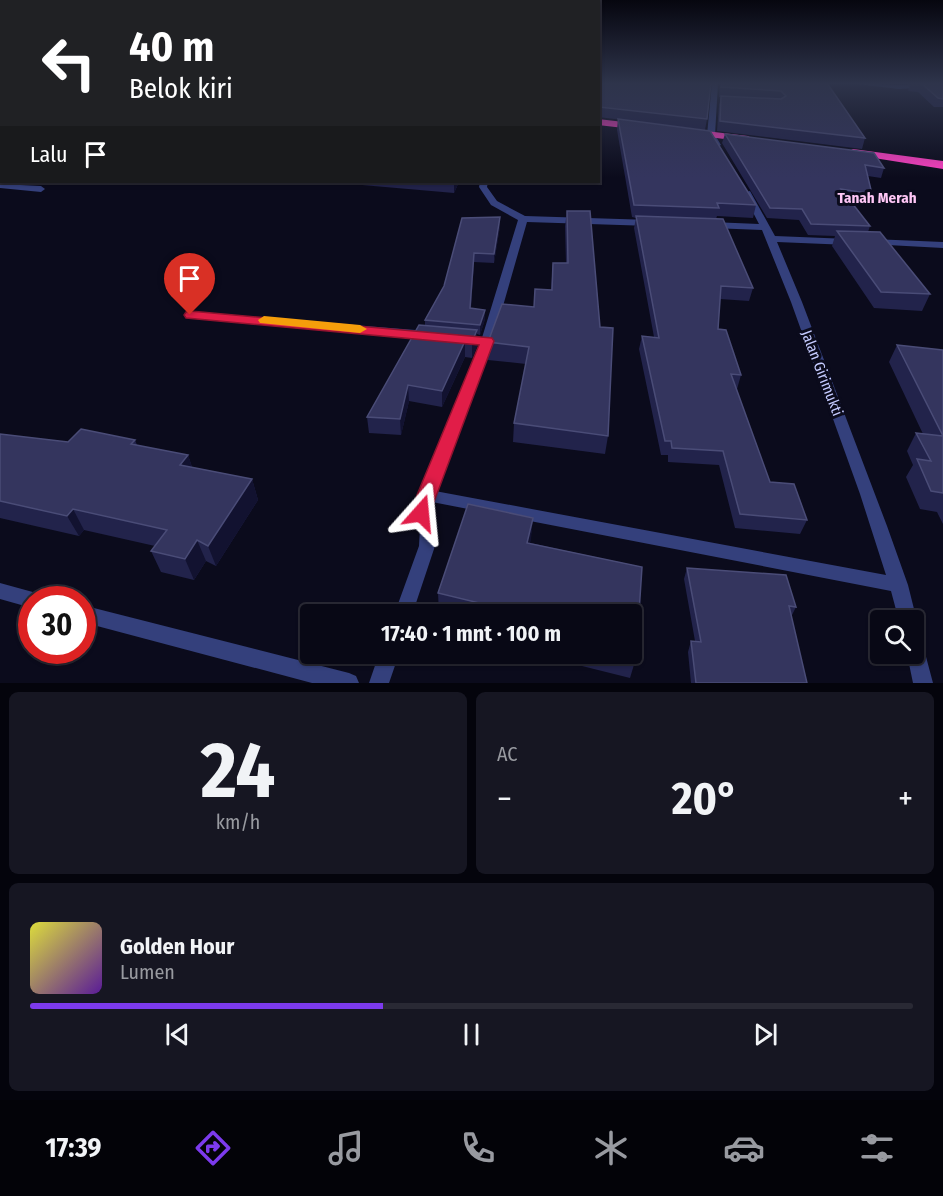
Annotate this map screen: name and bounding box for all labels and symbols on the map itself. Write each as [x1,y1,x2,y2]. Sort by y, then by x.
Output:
district label: Tanah Merah [837,189,917,207]
pin [164,253,215,315]
street label: Jalan Girimukti [797,328,847,418]
position arrow [389,481,453,545]
speed limit sign: 30 [18,586,96,664]

